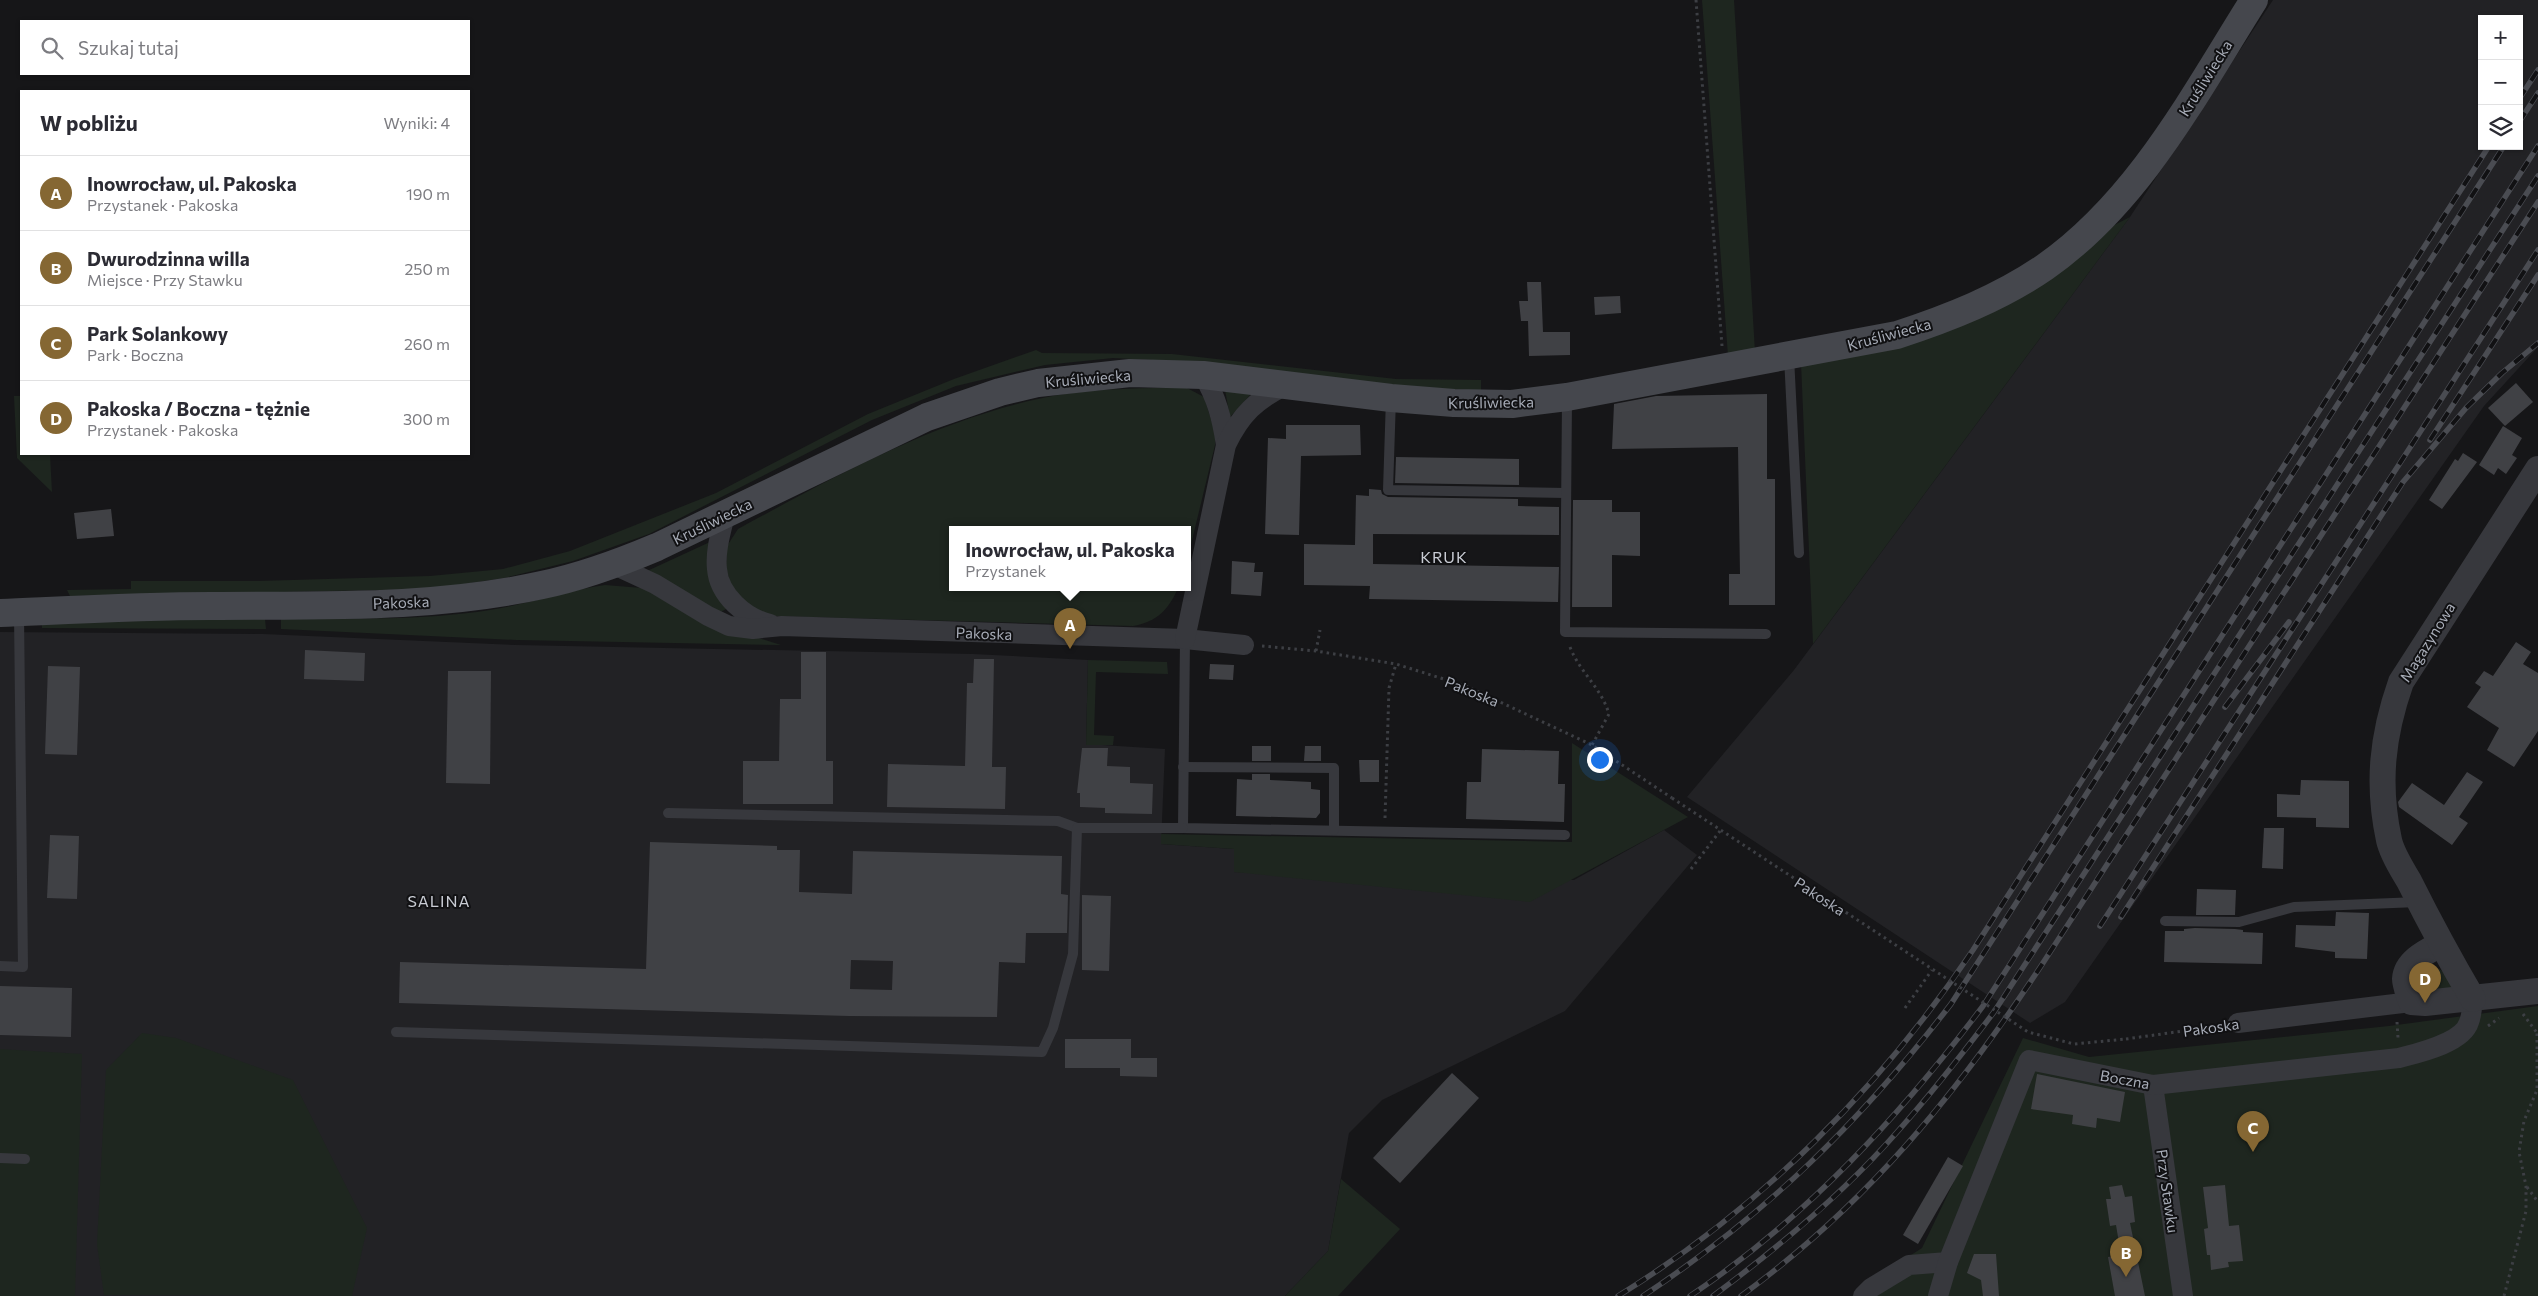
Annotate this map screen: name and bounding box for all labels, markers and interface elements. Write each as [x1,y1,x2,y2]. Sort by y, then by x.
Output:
map controls [2478,15,2523,150]
button: + [2478,15,2523,60]
search box [20,20,470,75]
icon: search [38,34,66,62]
text: Szukaj tutaj [78,36,179,59]
street label: Kruśliwiecka [2175,37,2235,119]
button: − [2478,60,2523,105]
button: layers [2478,105,2523,150]
text: W pobliżu [40,110,138,135]
text: Wyniki: 4 [383,113,450,132]
text: Inowrocław, ul. Pakoska [87,172,297,195]
text: A [50,184,62,203]
text: 190 m [406,184,450,203]
text: Przystanek · Pakoska [87,195,238,214]
text: Dwurodzinna willa [87,247,250,270]
text: B [51,259,61,278]
text: 250 m [404,259,450,278]
text: Miejsce · Przy Stawku [87,270,243,289]
street label: Kruśliwiecka [1845,314,1933,354]
text: Park Solankowy [87,322,228,345]
text: C [51,334,61,353]
text: 260 m [404,334,450,353]
text: Park · Boczna [87,345,184,364]
street label: Kruśliwiecka [1044,365,1132,391]
street label: Kruśliwiecka [1448,392,1534,412]
text: Pakoska / Boczna - tężnie [87,397,310,420]
text: D [50,409,62,428]
text: 300 m [403,409,450,428]
text: Przystanek · Pakoska [87,420,238,439]
street label: Kruśliwiecka [669,494,755,548]
popup [949,526,1191,591]
text: Inowrocław, ul. Pakoska [965,538,1175,561]
district label: KRUK [1420,547,1468,566]
text: Przystanek [965,561,1046,580]
street label: Pakoska [372,592,430,612]
street label: Magazynowa [2395,599,2459,685]
pin: A [1054,608,1086,649]
street label: Pakoska [955,623,1013,643]
street label: Pakoska [1442,672,1502,710]
your location [1587,747,1613,773]
street label: Pakoska [1791,873,1849,919]
district label: SALINA [407,891,471,910]
pin: D [2409,962,2441,1003]
street label: Pakoska [2182,1014,2240,1040]
street label: Boczna [2099,1066,2151,1092]
pin: C [2237,1111,2269,1152]
street label: Przy Stawku [2153,1148,2183,1234]
pin: B [2110,1236,2142,1277]

